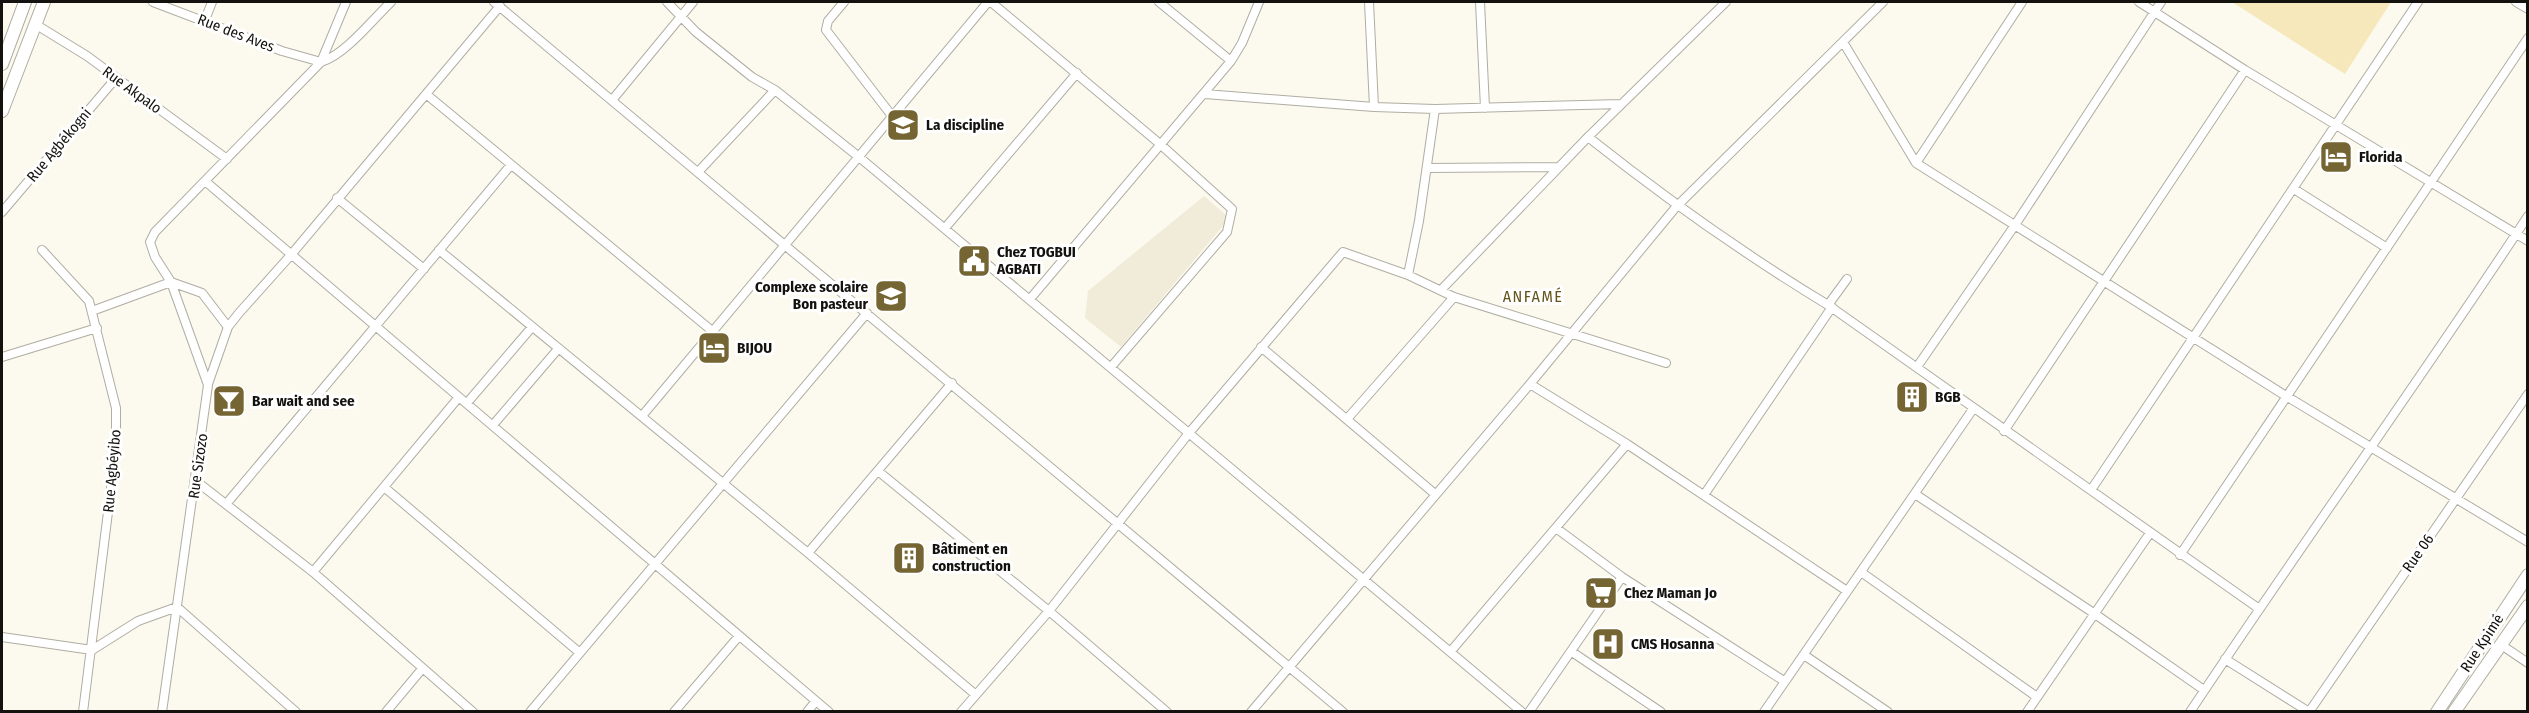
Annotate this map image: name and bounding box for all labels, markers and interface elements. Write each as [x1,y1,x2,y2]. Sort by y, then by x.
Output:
street label: Rue des Aves [195,10,277,56]
street label: Rue Akpalo [99,63,165,118]
street label: Rue Agbékogni [23,104,95,186]
school or university icon: La discipline [885,107,921,143]
place label: La discipline [926,116,1005,134]
hotel icon: Florida [2318,139,2354,175]
place label: Florida [2359,148,2403,166]
public building icon: Chez TOGBUI AGBATI [956,243,992,279]
place label: Chez TOGBUI AGBATI [996,243,1076,278]
place label: Complexe scolaire Bon pasteur [755,278,869,313]
school or university icon: Complexe scolaire Bon pasteur [873,278,909,314]
district label: ANFAMÉ [1503,287,1563,306]
hotel icon: BIJOU [696,330,732,366]
place label: BIJOU [737,339,772,357]
building icon: BGB [1894,379,1930,415]
bar icon: Bar wait and see [211,383,247,419]
place label: BGB [1935,388,1961,406]
place label: Bar wait and see [252,392,355,410]
street label: Rue Agbéyibo [99,428,125,513]
street label: Rue Sizozo [185,432,211,500]
street label: Rue 06 [2399,531,2437,575]
building icon: Bâtiment en construction [891,540,927,576]
place label: Bâtiment en construction [932,540,1011,575]
supermarket icon: Chez Maman Jo [1583,575,1619,611]
place label: Chez Maman Jo [1624,584,1717,602]
street label: Rue Kpimé [2457,611,2507,675]
hospital icon: CMS Hosanna [1590,626,1626,662]
place label: CMS Hosanna [1631,635,1715,653]

